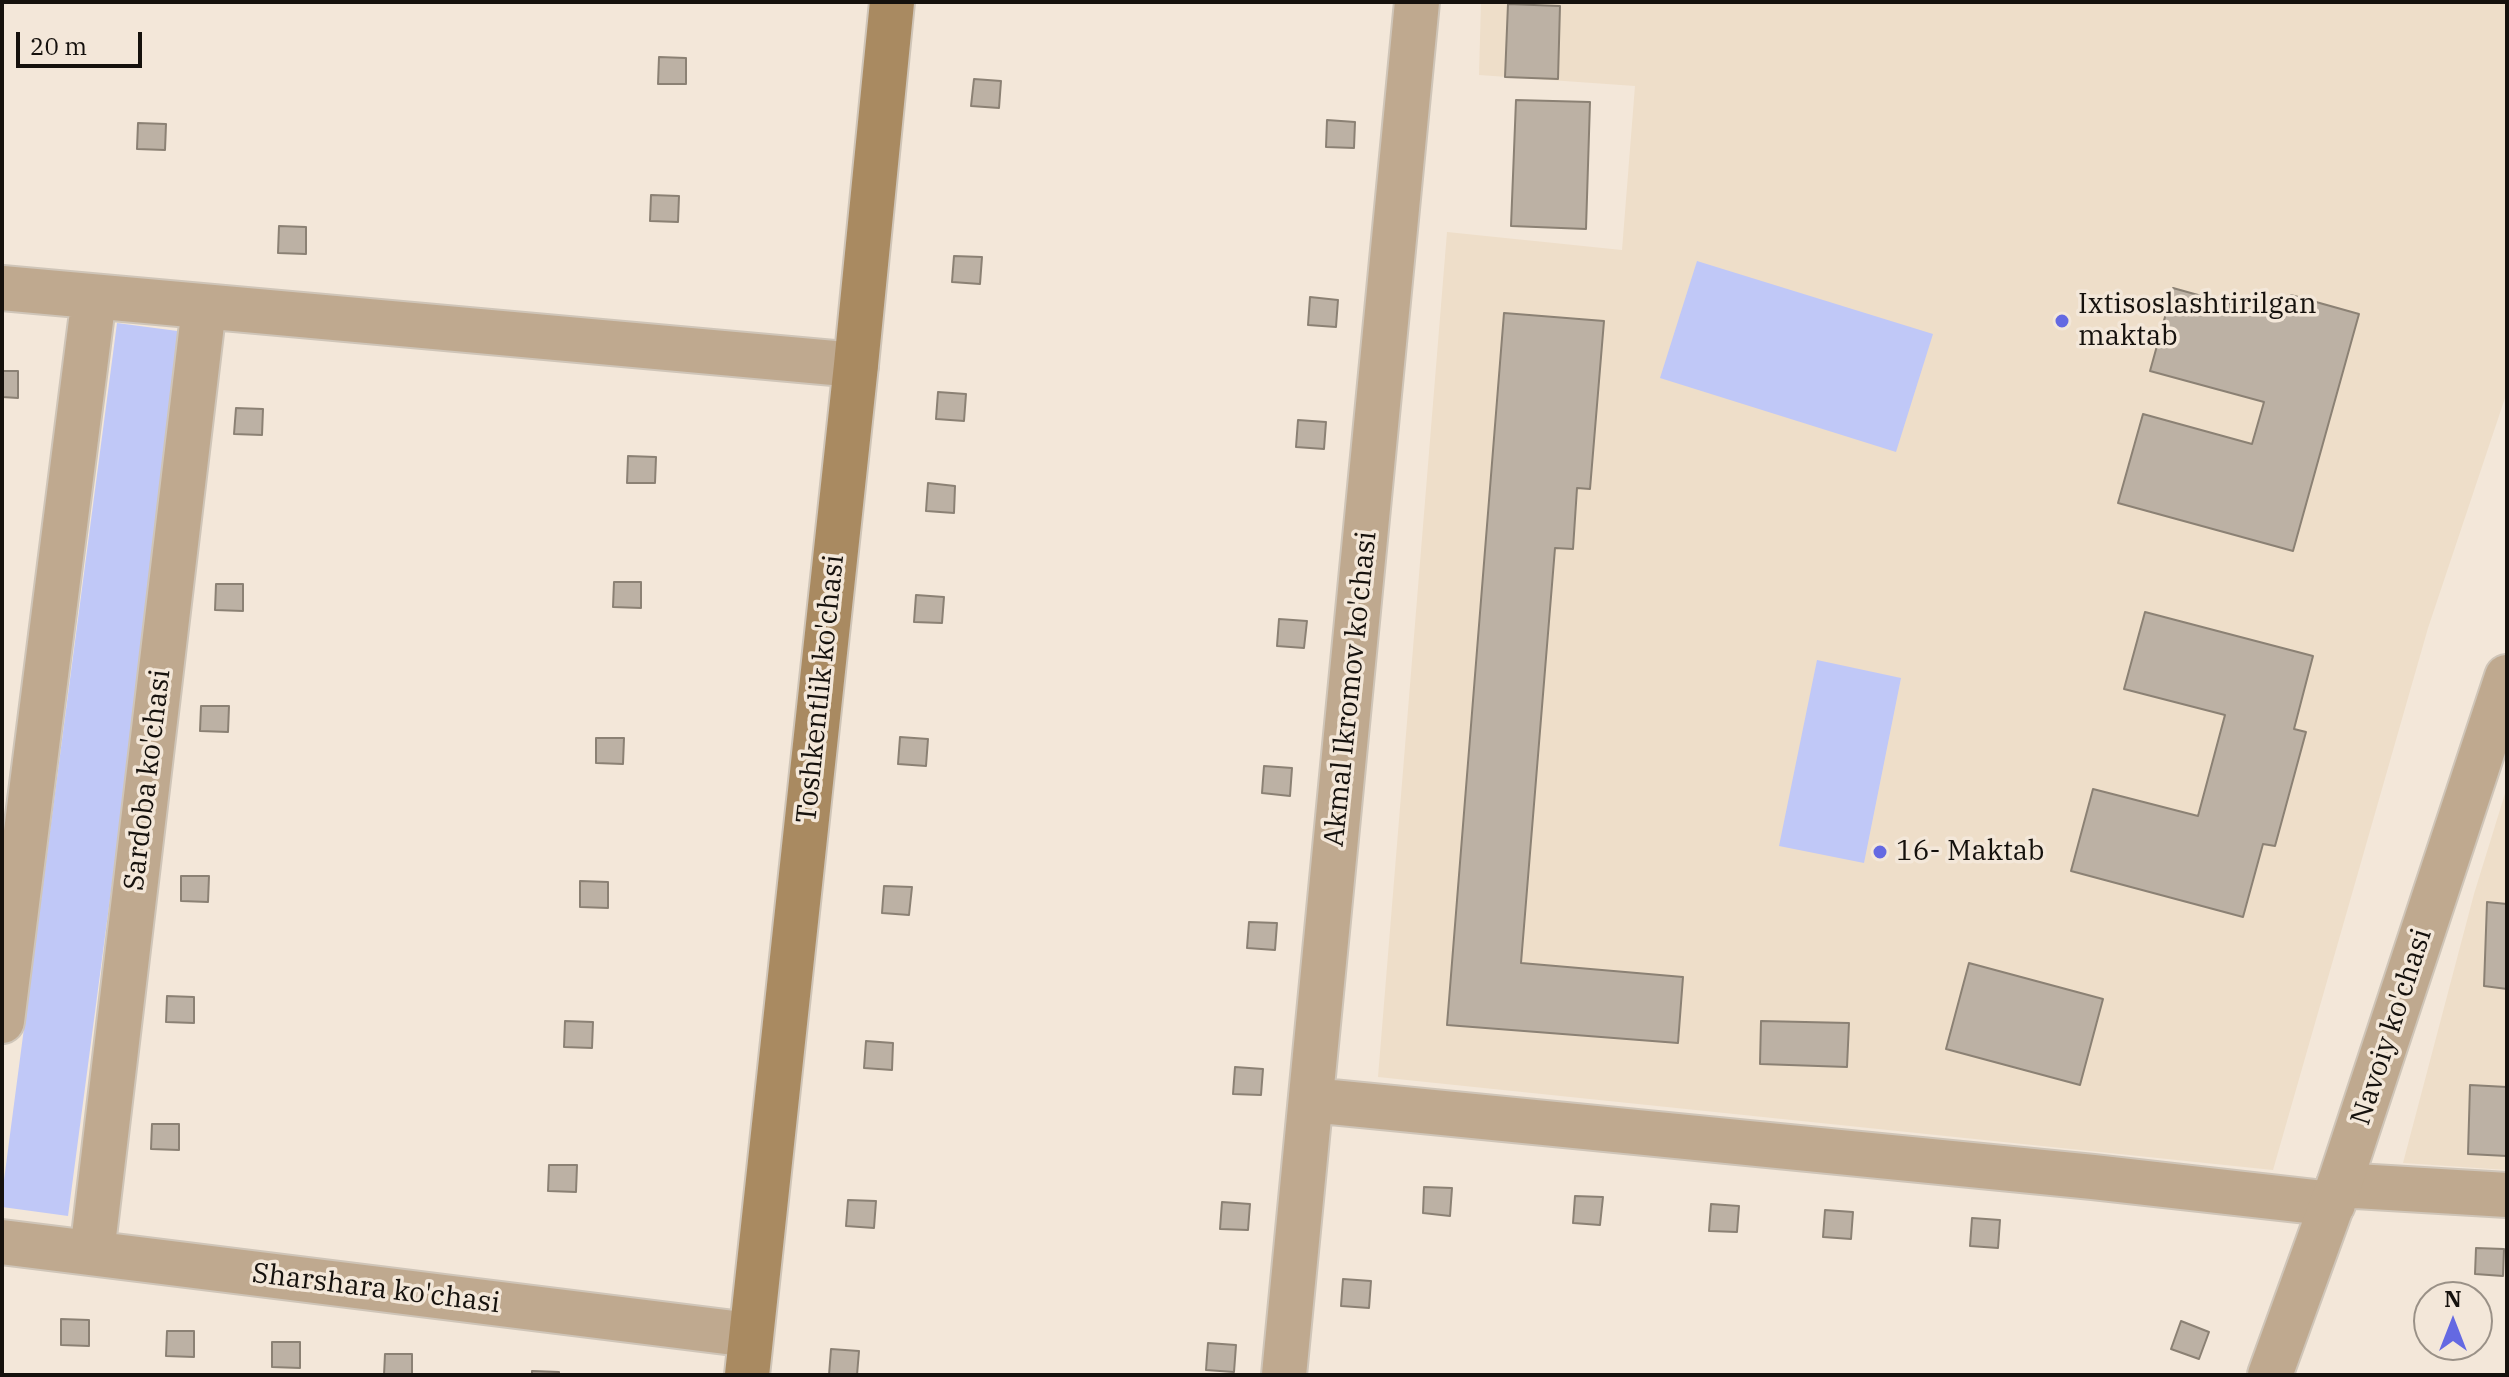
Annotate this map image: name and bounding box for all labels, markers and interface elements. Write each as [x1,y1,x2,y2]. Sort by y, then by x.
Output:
scale bar [20,16,146,66]
text: 20 m [30,30,87,62]
place label: Ixtisoslashtirilgan maktab [2078,288,2317,354]
marker: Ixtisoslashtirilgan maktab [2053,312,2071,330]
street label: Akmal Ikromov ko'chasi [1318,530,1384,848]
street label: Toshkentlik ko'chasi [790,553,852,825]
street label: Sardoba ko'chasi [118,667,178,893]
place label: 16- Maktab [1896,835,2045,869]
marker: 16- Maktab [1871,843,1889,861]
street label: Navoiy ko'chasi [2344,925,2440,1129]
street label: Sharshara ko'chasi [250,1257,502,1321]
north arrow [2413,1281,2493,1361]
text: N [2444,1284,2462,1313]

